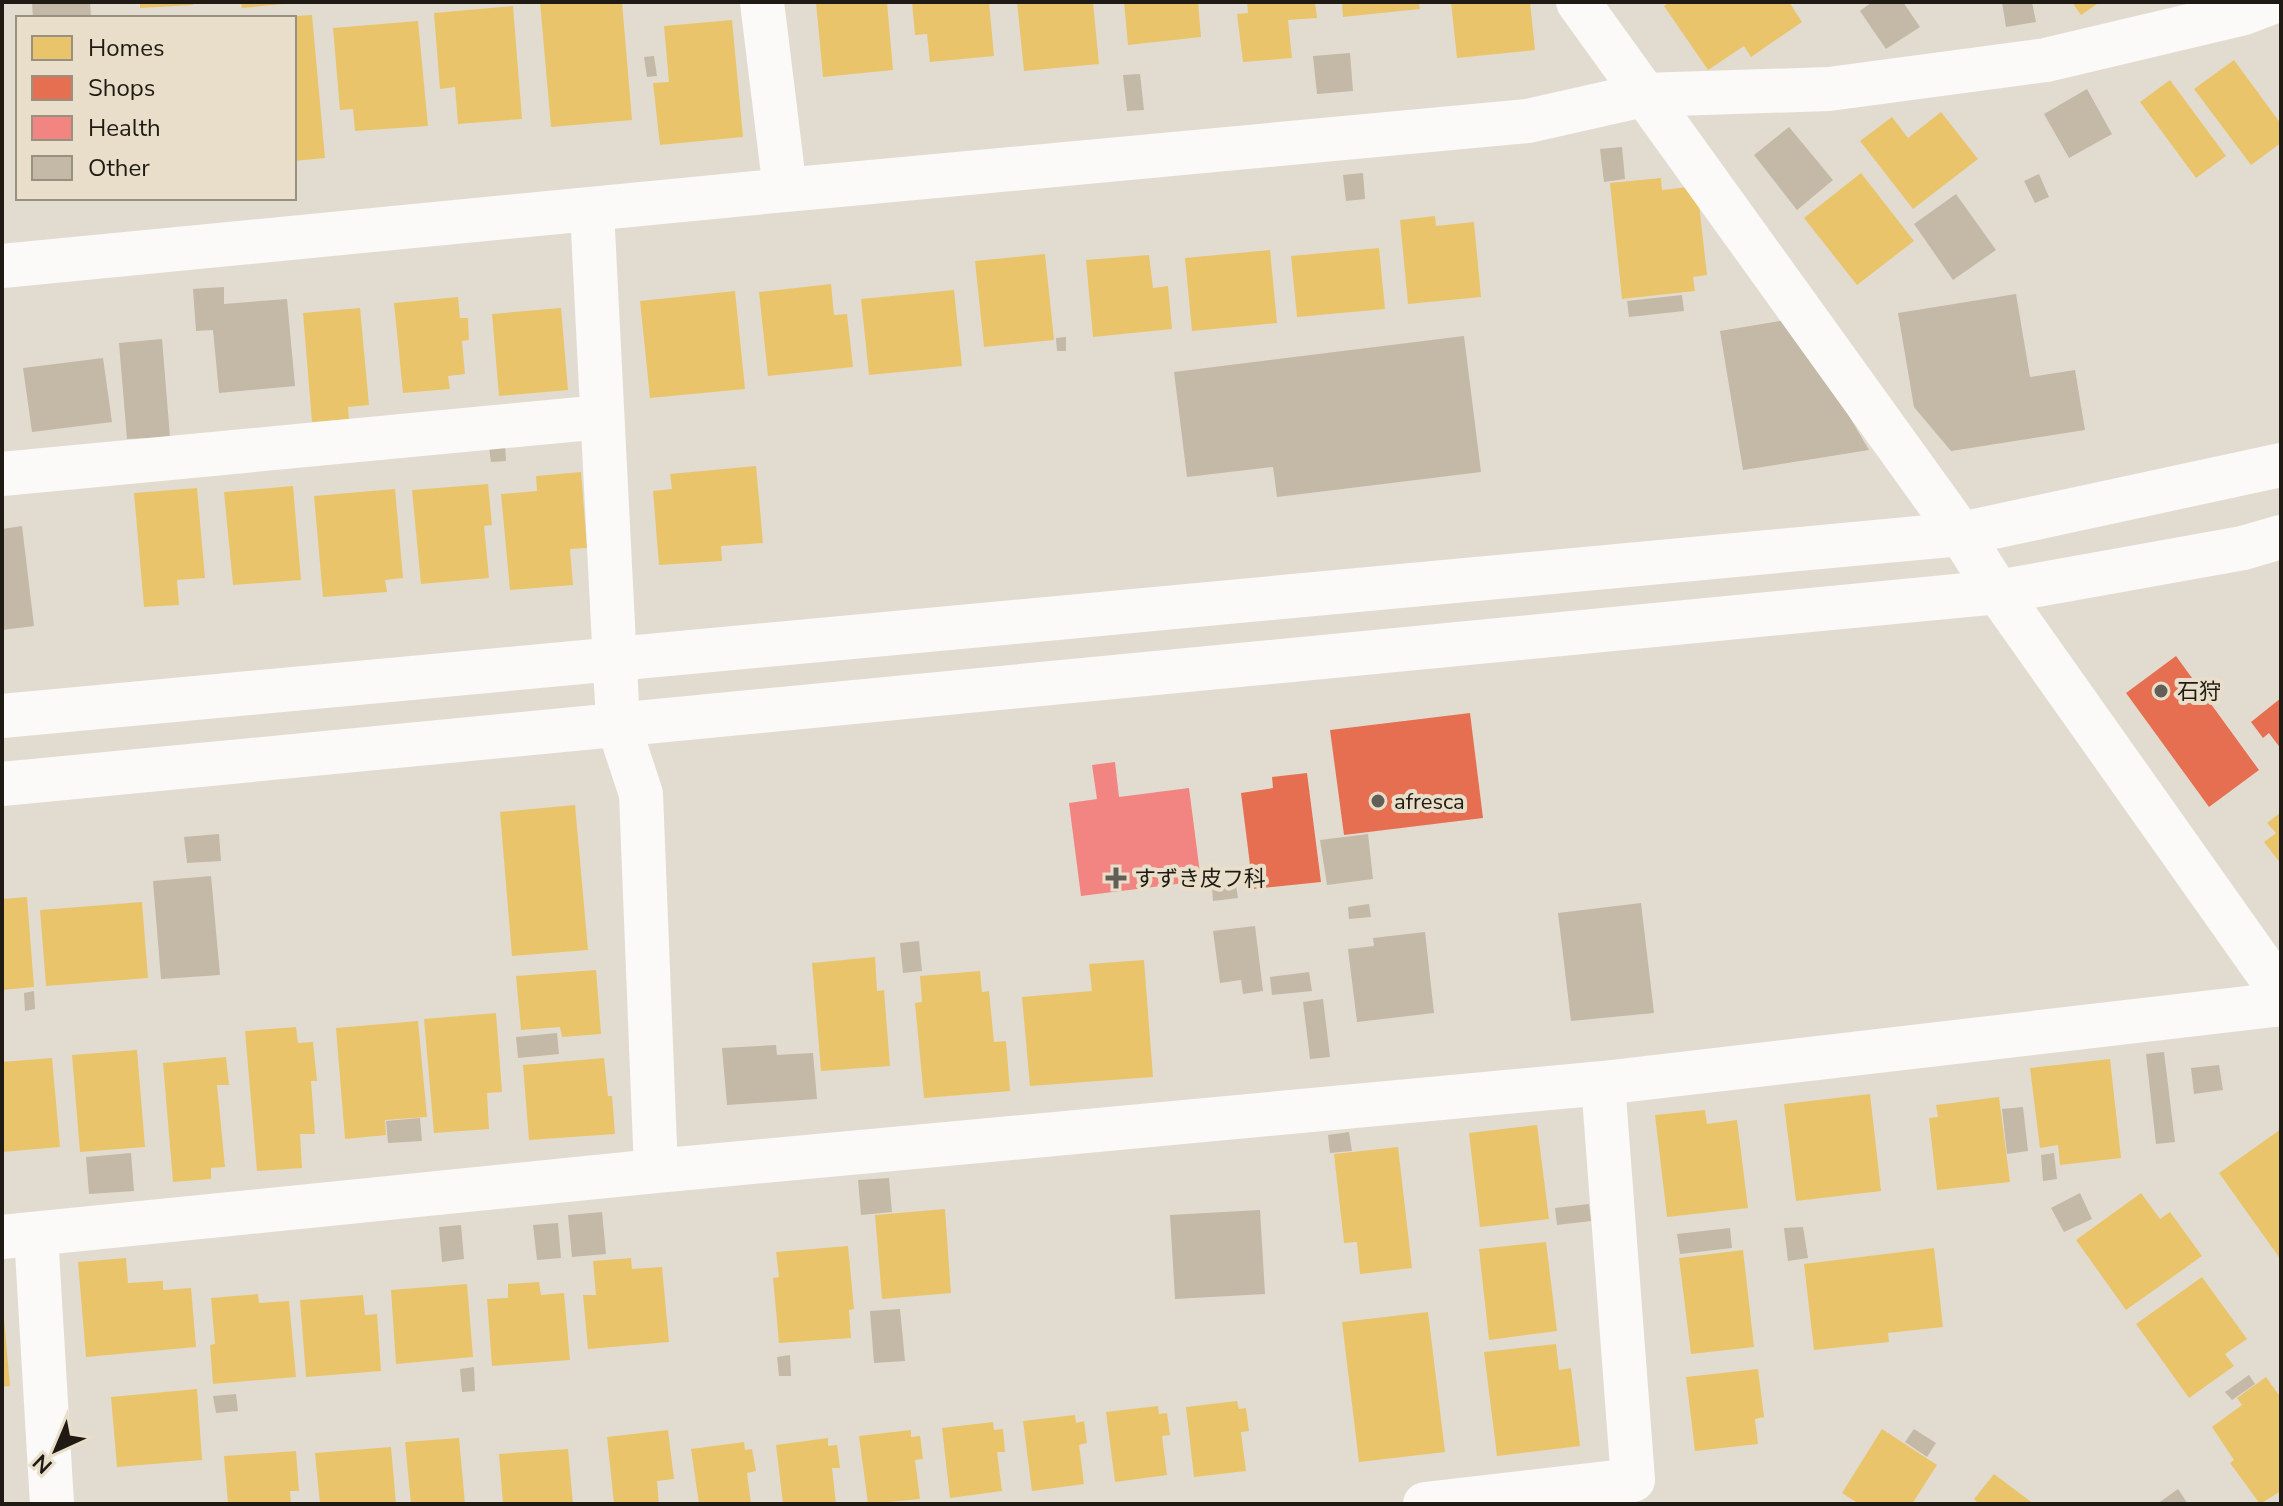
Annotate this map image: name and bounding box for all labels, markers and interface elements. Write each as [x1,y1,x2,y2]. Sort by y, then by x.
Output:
legend [16,16,296,200]
text: Homes [88,32,164,64]
text: Shops [88,72,155,104]
text: Health [88,112,161,144]
text: Other [88,152,150,184]
place label: 石狩 [2177,677,2221,707]
marker: 石狩 [2152,682,2170,700]
place label: afresca [1394,787,1465,817]
marker: afresca [1369,792,1387,810]
place label: すずき皮フ科 [1134,864,1266,894]
marker: すずき皮フ科 [1105,867,1127,889]
north arrow [16,1410,96,1490]
text: N [26,1447,59,1480]

